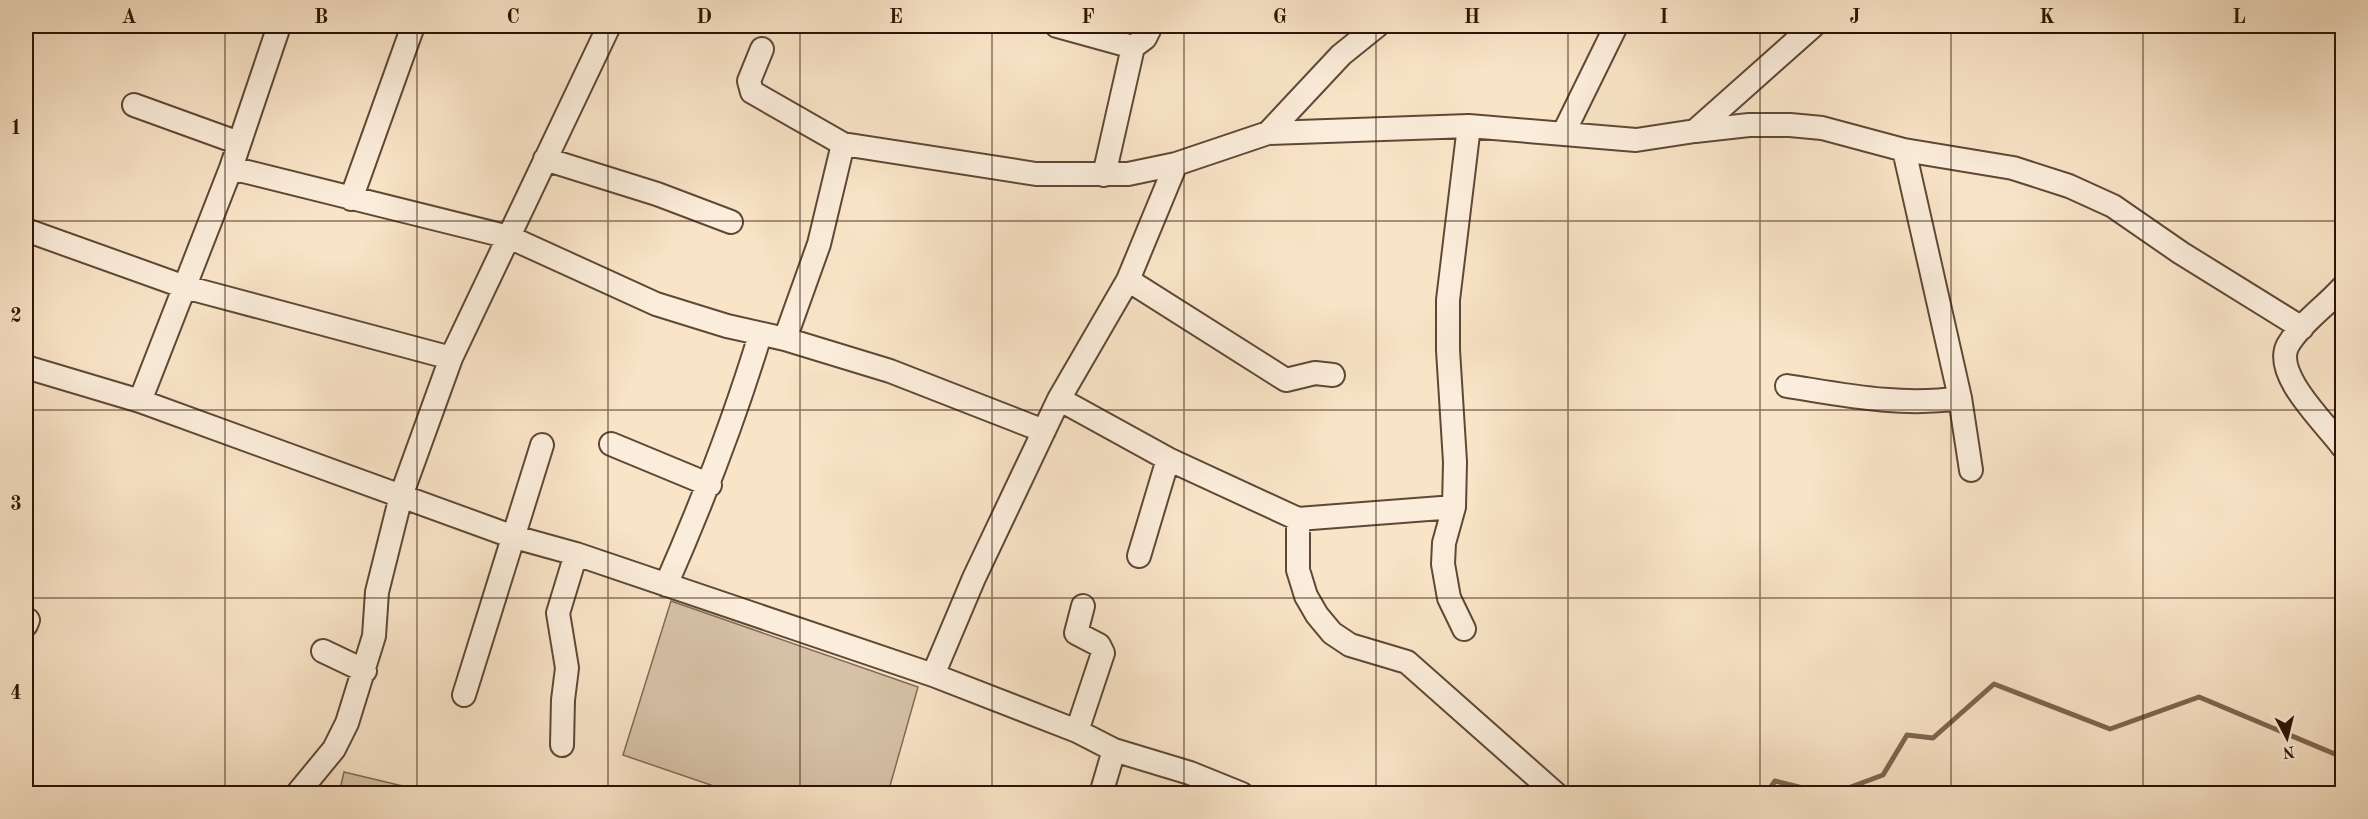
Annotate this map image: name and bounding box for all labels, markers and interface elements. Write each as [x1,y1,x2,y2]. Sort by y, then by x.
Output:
text: A [121,8,137,28]
text: B [314,8,328,28]
text: C [506,8,520,28]
text: D [696,8,712,28]
text: E [889,8,903,28]
text: F [1081,8,1095,28]
text: G [1273,8,1287,28]
text: H [1464,8,1480,28]
text: I [1660,8,1668,28]
text: J [1850,8,1861,28]
text: K [2039,8,2055,28]
text: L [2232,8,2246,28]
text: 1 [10,119,22,139]
text: 2 [10,307,22,327]
text: 3 [10,495,22,515]
text: 4 [10,684,22,704]
north arrow [2257,708,2317,768]
text: N [2281,742,2296,760]

